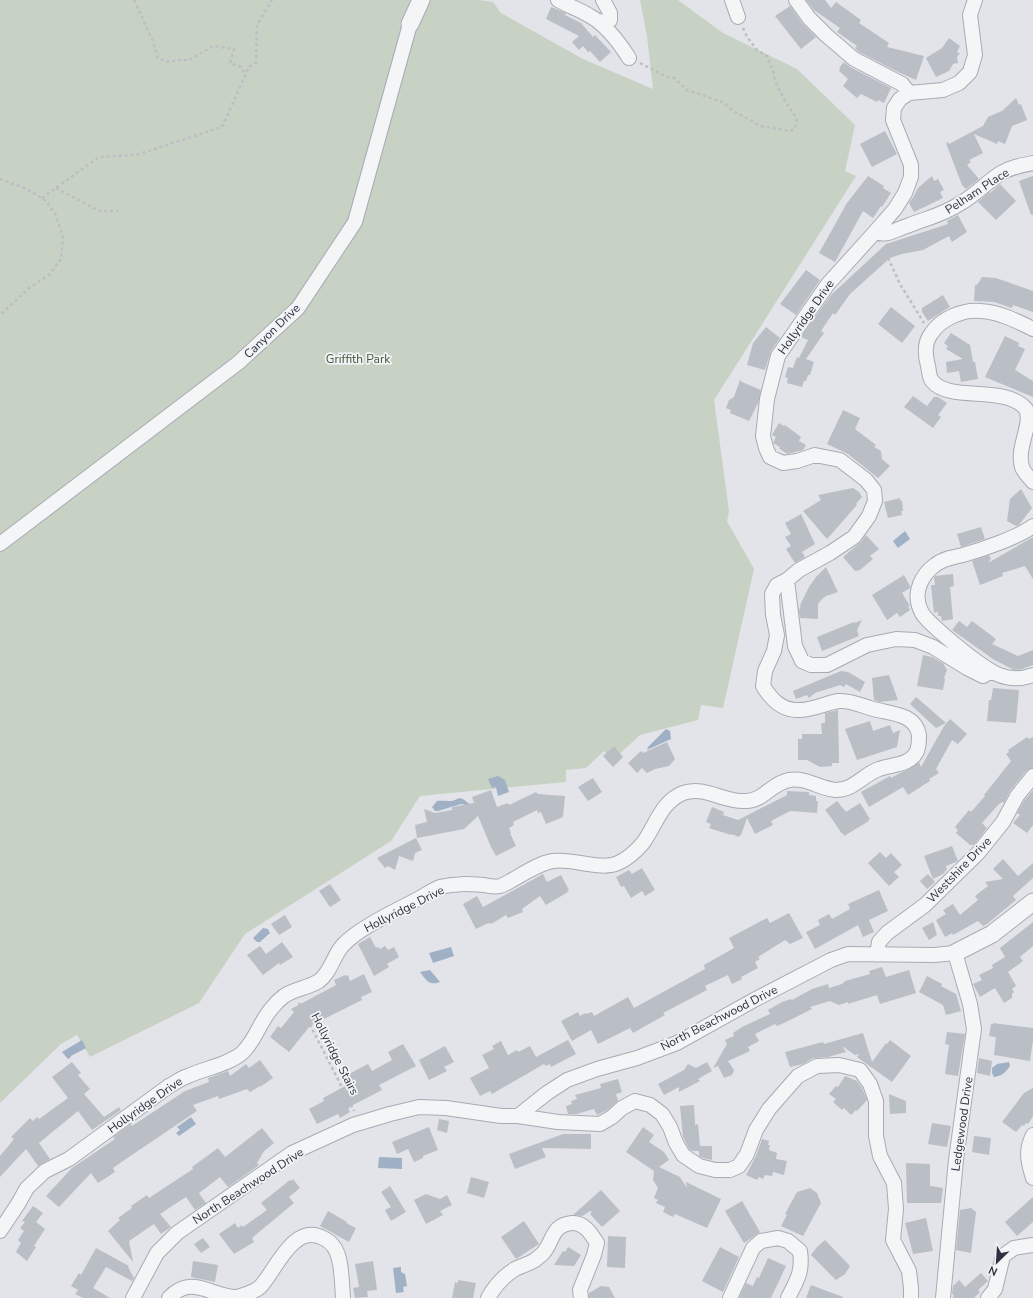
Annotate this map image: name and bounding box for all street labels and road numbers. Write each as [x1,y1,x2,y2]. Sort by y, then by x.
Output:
street label: Pelham Place [942,164,1012,218]
street label: Hollyridge Drive [774,276,838,358]
street label: Canyon Drive [241,300,303,362]
street label: Westshire Drive [923,833,995,907]
street label: Hollyridge Drive [361,882,447,936]
street label: North Beachwood Drive [658,982,780,1054]
street label: Hollyridge Stairs [307,1010,363,1098]
street label: Hollyridge Drive [104,1073,186,1137]
street label: Ledgewood Drive [947,1076,977,1172]
street label: North Beachwood Drive [189,1144,307,1228]

